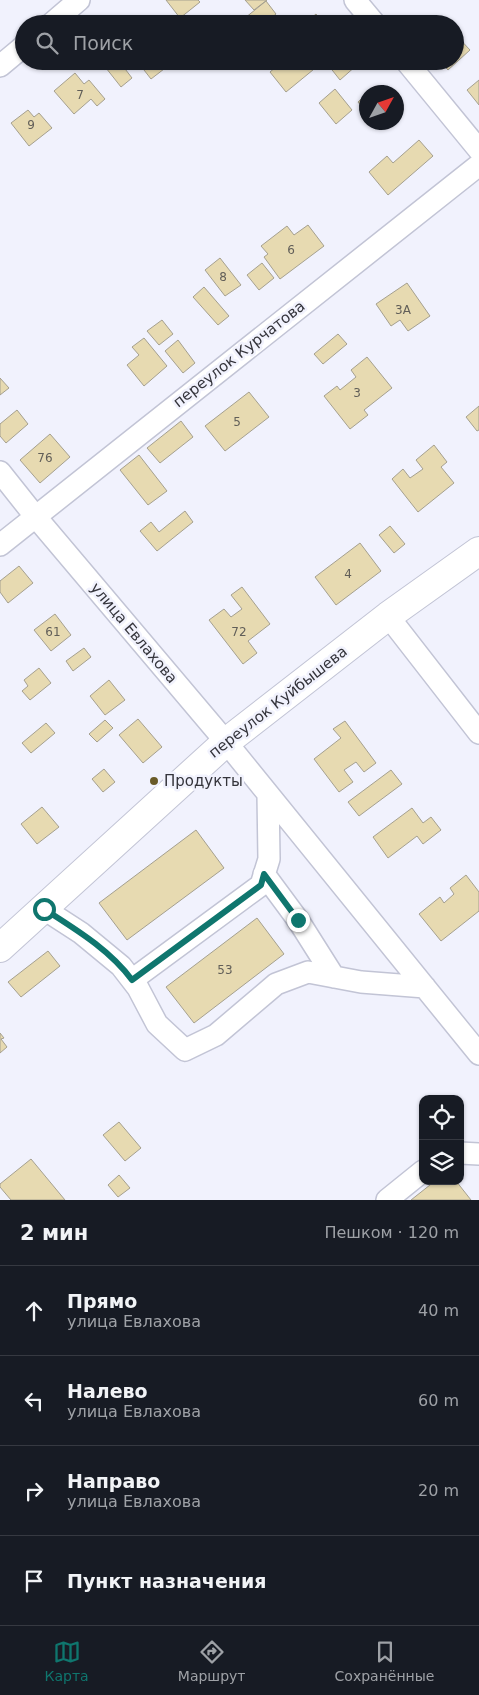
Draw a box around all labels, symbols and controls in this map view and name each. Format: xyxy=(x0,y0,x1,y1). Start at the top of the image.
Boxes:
search box xyxy=(15,15,464,70)
icon: search xyxy=(33,29,61,57)
text: Поиск xyxy=(73,32,133,54)
north arrow xyxy=(359,85,404,130)
house number: 7 xyxy=(76,88,84,102)
house number: 9 xyxy=(27,118,35,132)
house number: 6 xyxy=(287,243,295,257)
house number: 8 xyxy=(219,270,227,284)
street label: переулок Курчатова xyxy=(170,297,308,411)
house number: 3А xyxy=(395,303,412,317)
house number: 3 xyxy=(353,386,361,400)
house number: 5 xyxy=(233,415,241,429)
house number: 76 xyxy=(37,451,53,465)
house number: 4 xyxy=(344,567,352,581)
street label: улица Евлахова xyxy=(87,579,181,687)
house number: 61 xyxy=(45,625,61,639)
house number: 72 xyxy=(231,625,247,639)
street label: переулок Куйбышева xyxy=(205,642,351,762)
place label: Продукты xyxy=(164,772,243,790)
marker: Продукты xyxy=(148,775,160,787)
route start xyxy=(33,898,56,921)
route end xyxy=(287,909,310,932)
house number: 53 xyxy=(217,963,233,977)
map controls xyxy=(419,1095,464,1185)
button: locate xyxy=(419,1095,464,1140)
button: layers xyxy=(419,1140,464,1185)
text: 2 мин xyxy=(20,1221,88,1245)
text: Пешком · 120 m xyxy=(324,1223,459,1242)
text: Прямо xyxy=(67,1290,137,1312)
icon: ahead xyxy=(20,1297,48,1325)
text: 40 m xyxy=(418,1301,459,1320)
text: улица Евлахова xyxy=(67,1312,201,1331)
text: Налево xyxy=(67,1380,148,1402)
icon: left xyxy=(20,1387,48,1415)
text: 60 m xyxy=(418,1391,459,1410)
text: улица Евлахова xyxy=(67,1402,201,1421)
text: Направо xyxy=(67,1470,160,1492)
icon: right xyxy=(20,1477,48,1505)
text: 20 m xyxy=(418,1481,459,1500)
text: улица Евлахова xyxy=(67,1492,201,1511)
icon: arrive xyxy=(20,1567,48,1595)
text: Пункт назначения xyxy=(67,1570,266,1592)
tab: Карта xyxy=(45,1638,89,1684)
tab: Маршрут xyxy=(178,1638,245,1684)
tab: Сохранённые xyxy=(335,1638,434,1684)

